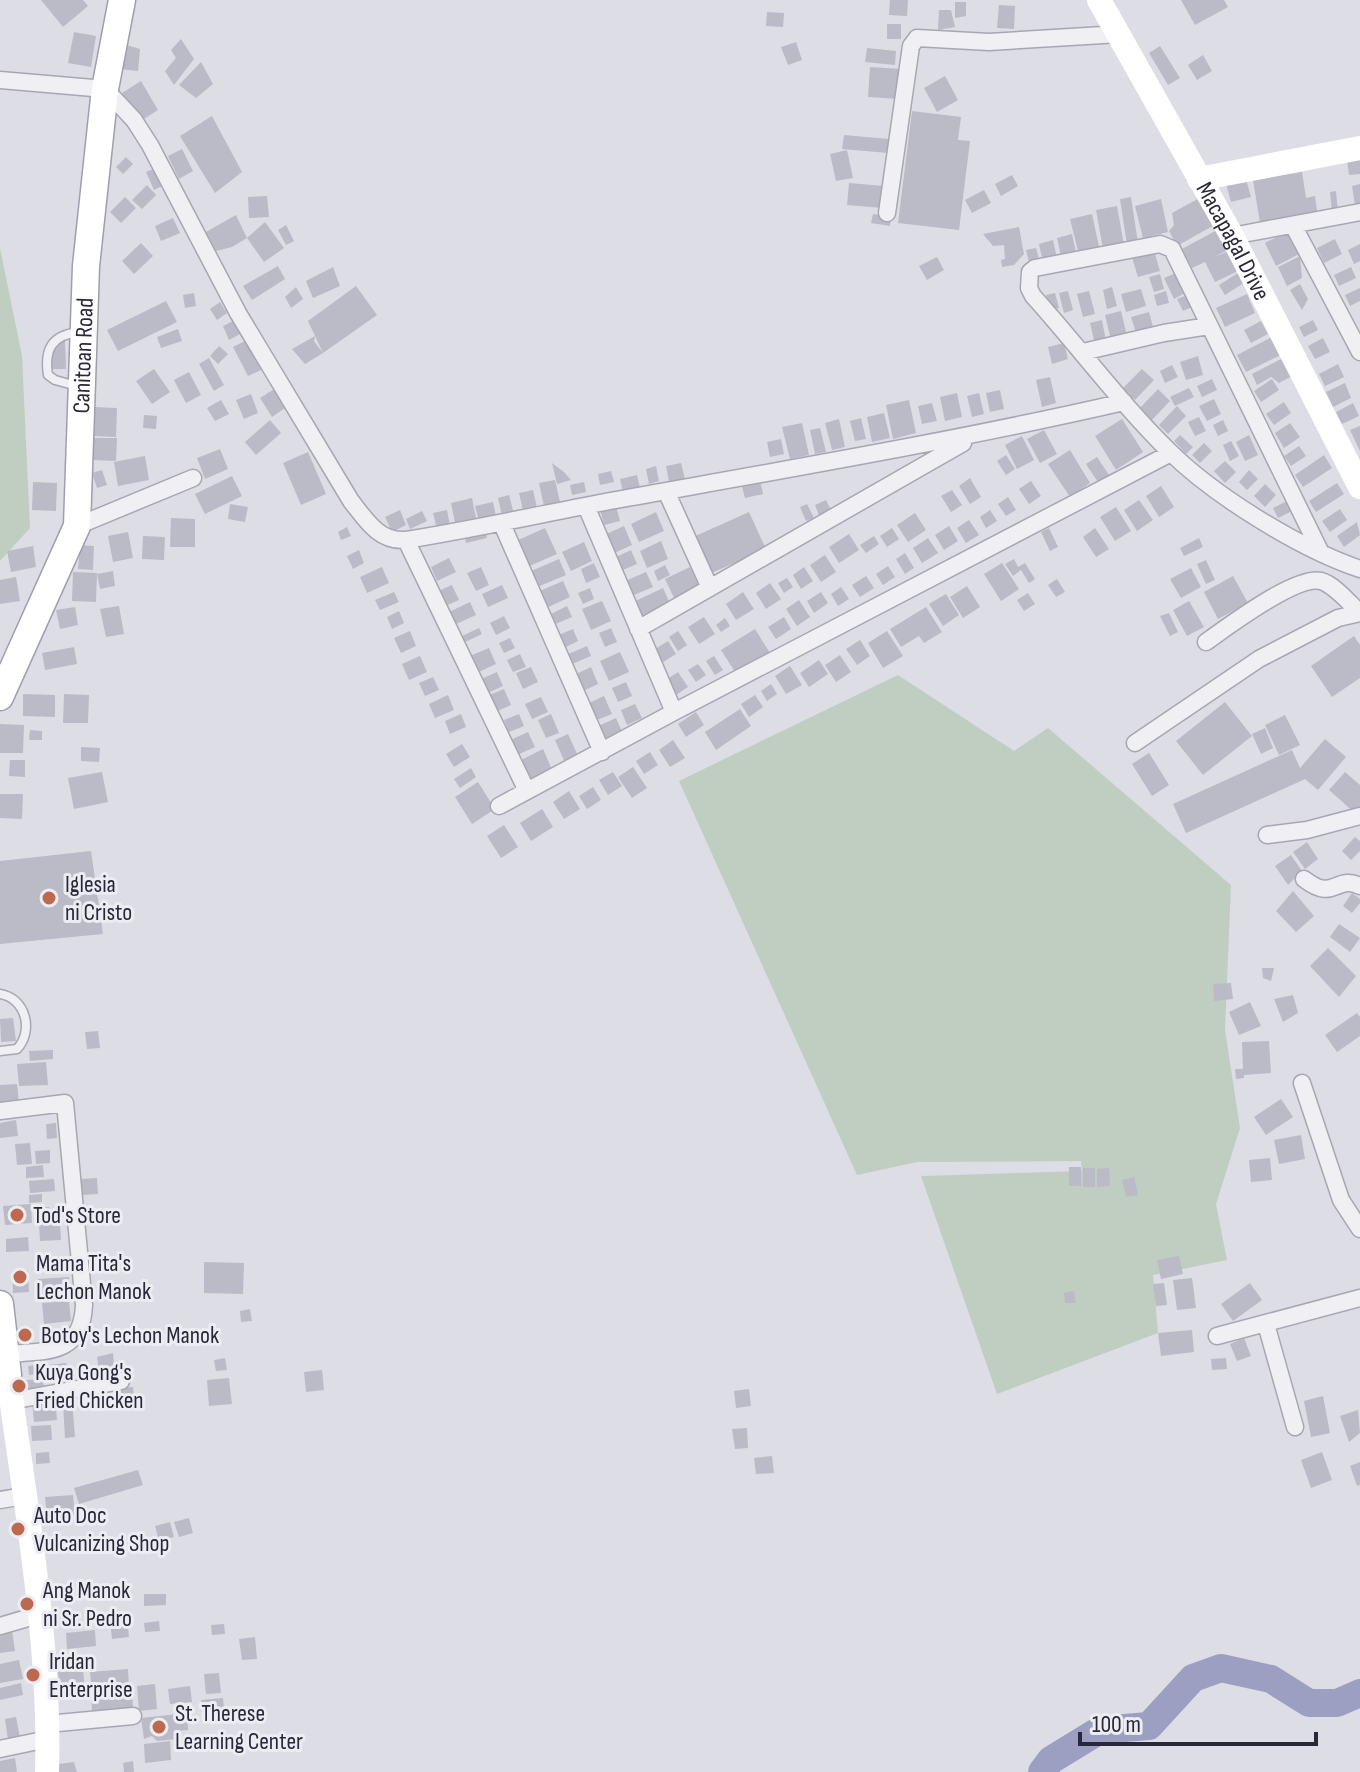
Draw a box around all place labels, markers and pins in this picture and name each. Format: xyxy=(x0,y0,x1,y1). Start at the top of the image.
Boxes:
place label: Iglesia ni Cristo xyxy=(65,870,132,927)
marker: Iglesia ni Cristo xyxy=(40,889,58,907)
place label: Tod's Store xyxy=(33,1201,121,1230)
marker: Tod's Store xyxy=(8,1206,26,1224)
place label: Mama Tita's Lechon Manok xyxy=(36,1249,151,1306)
marker: Mama Tita's Lechon Manok xyxy=(11,1268,29,1286)
place label: Botoy's Lechon Manok xyxy=(41,1321,219,1350)
marker: Botoy's Lechon Manok xyxy=(16,1326,34,1344)
place label: Kuya Gong's Fried Chicken xyxy=(35,1358,144,1415)
marker: Kuya Gong's Fried Chicken xyxy=(10,1377,28,1395)
place label: Auto Doc Vulcanizing Shop xyxy=(33,1501,169,1558)
marker: Auto Doc Vulcanizing Shop xyxy=(9,1520,27,1538)
place label: Ang Manok ni Sr. Pedro xyxy=(42,1576,132,1633)
marker: Ang Manok ni Sr. Pedro xyxy=(18,1595,36,1613)
place label: Iridan Enterprise xyxy=(49,1647,133,1704)
marker: Iridan Enterprise xyxy=(24,1666,42,1684)
place label: St. Therese Learning Center xyxy=(175,1699,303,1756)
marker: St. Therese Learning Center xyxy=(150,1718,168,1736)

